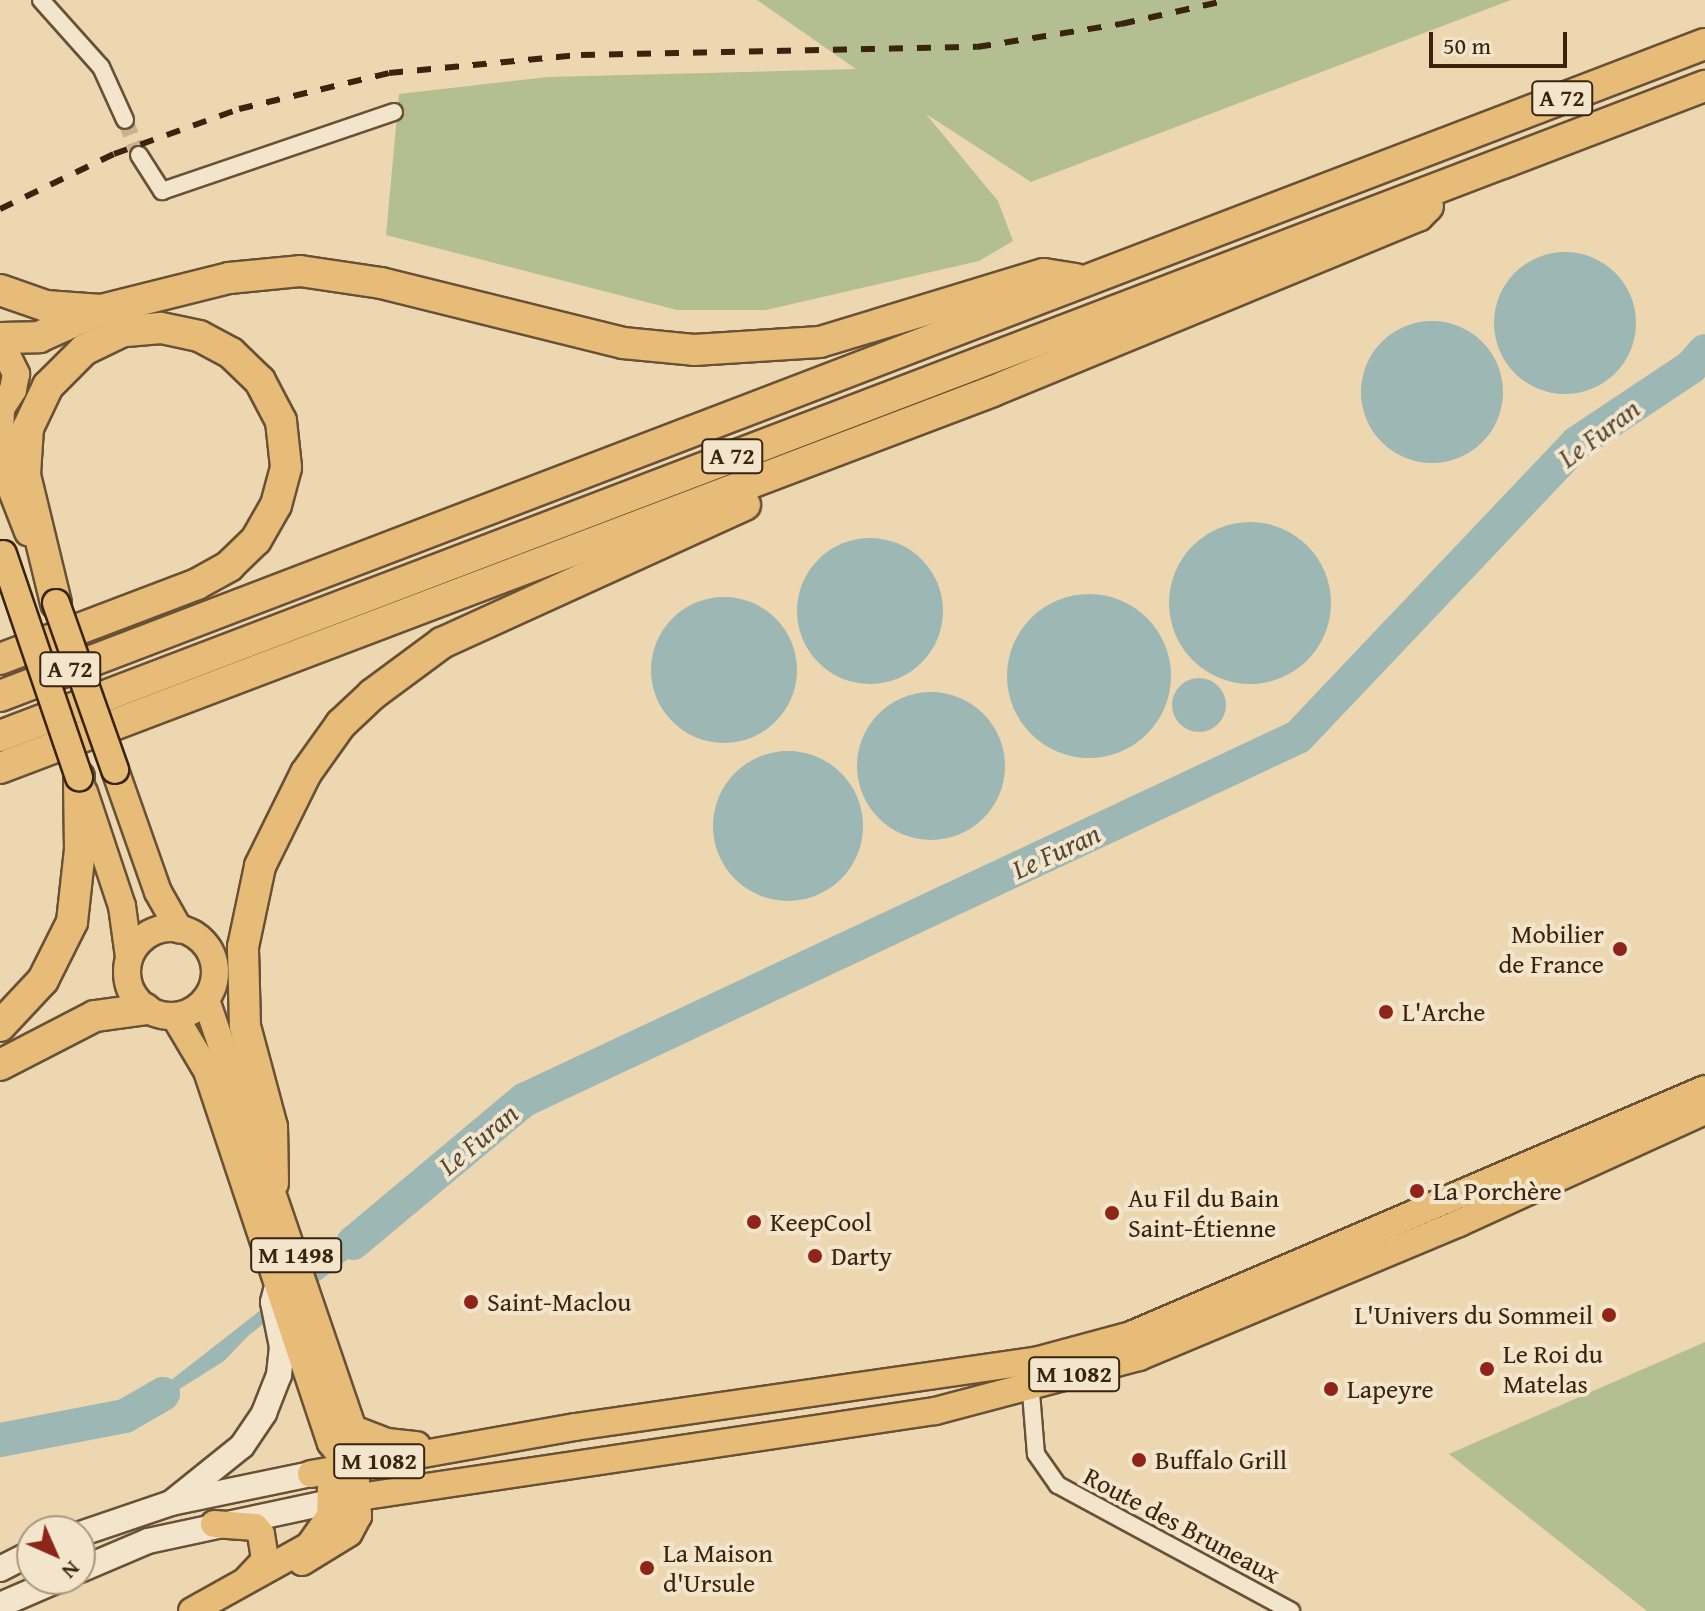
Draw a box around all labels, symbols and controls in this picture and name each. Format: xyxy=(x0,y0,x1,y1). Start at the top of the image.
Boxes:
scale bar xyxy=(1433,16,1571,66)
text: 50 m xyxy=(1443,28,1491,63)
road number: A 72 xyxy=(1530,78,1594,118)
water label: Le Furan xyxy=(1552,392,1646,474)
road number: A 72 xyxy=(700,436,764,476)
road number: A 72 xyxy=(38,649,102,689)
water label: Le Furan xyxy=(1007,816,1105,886)
place label: Mobilier de France xyxy=(1498,918,1604,980)
marker: Mobilier de France xyxy=(1611,940,1629,958)
place label: L'Arche xyxy=(1402,996,1485,1028)
marker: L'Arche xyxy=(1377,1003,1395,1021)
water label: Le Furan xyxy=(431,1096,525,1182)
place label: La Porchère xyxy=(1433,1175,1562,1207)
place label: Au Fil du Bain Saint-Étienne xyxy=(1128,1182,1279,1244)
marker: La Porchère xyxy=(1408,1182,1426,1200)
marker: Au Fil du Bain Saint-Étienne xyxy=(1103,1204,1121,1222)
place label: KeepCool xyxy=(770,1206,872,1238)
marker: KeepCool xyxy=(745,1213,763,1231)
road number: M 1498 xyxy=(250,1235,342,1275)
place label: Darty xyxy=(831,1240,892,1272)
marker: Darty xyxy=(806,1247,824,1265)
place label: Saint-Maclou xyxy=(487,1286,631,1318)
marker: Saint-Maclou xyxy=(462,1293,480,1311)
place label: L'Univers du Sommeil xyxy=(1354,1299,1593,1331)
marker: L'Univers du Sommeil xyxy=(1600,1306,1618,1324)
place label: Le Roi du Matelas xyxy=(1503,1338,1603,1400)
road number: M 1082 xyxy=(1028,1354,1120,1394)
marker: Le Roi du Matelas xyxy=(1478,1360,1496,1378)
place label: Lapeyre xyxy=(1347,1373,1434,1405)
marker: Lapeyre xyxy=(1322,1380,1340,1398)
road number: M 1082 xyxy=(333,1441,425,1481)
place label: Buffalo Grill xyxy=(1155,1444,1287,1476)
marker: Buffalo Grill xyxy=(1130,1451,1148,1469)
street label: Route des Bruneaux xyxy=(1079,1460,1285,1590)
north arrow xyxy=(16,1515,96,1595)
place label: La Maison d'Ursule xyxy=(663,1537,773,1598)
text: N xyxy=(55,1554,88,1587)
marker: La Maison d'Ursule xyxy=(638,1559,656,1577)

